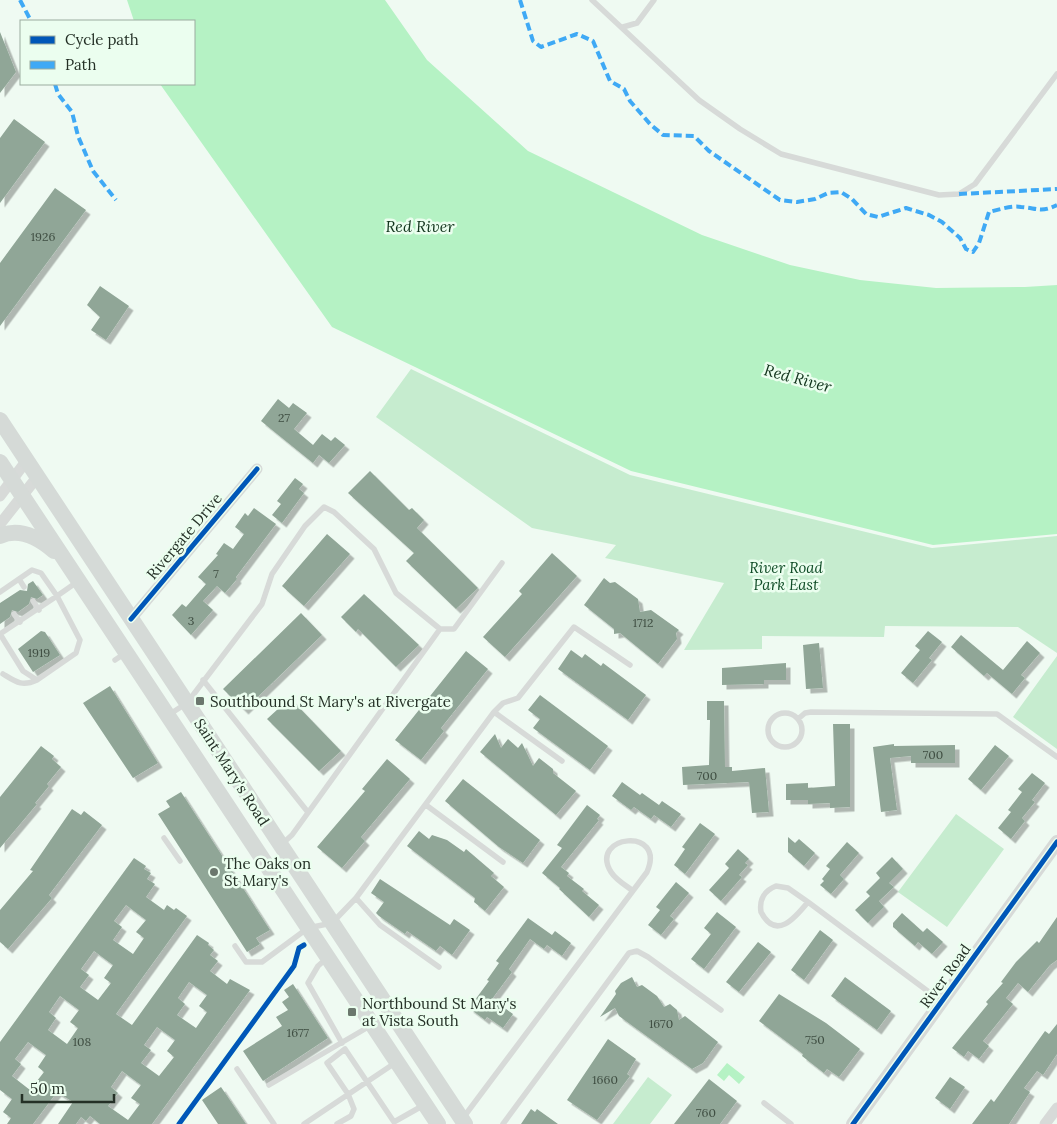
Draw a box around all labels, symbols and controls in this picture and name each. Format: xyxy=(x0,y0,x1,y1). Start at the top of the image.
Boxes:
legend xyxy=(20,20,195,85)
text: Cycle path xyxy=(65,30,139,49)
text: Path xyxy=(65,55,96,74)
water label: Red River xyxy=(385,216,455,236)
house number: 1926 xyxy=(31,229,55,244)
water label: Red River xyxy=(762,359,835,397)
house number: 27 xyxy=(278,410,290,425)
street label: Rivergate Drive xyxy=(142,489,226,583)
park label: River Road Park East xyxy=(749,558,824,594)
house number: 7 xyxy=(213,566,219,581)
house number: 3 xyxy=(188,613,195,628)
house number: 1712 xyxy=(633,615,653,630)
house number: 1919 xyxy=(28,645,50,660)
place label: Southbound St Mary's at Rivergate xyxy=(210,692,451,711)
marker: Southbound St Mary's at Rivergate xyxy=(194,695,206,707)
street label: Saint Mary's Road xyxy=(190,715,274,829)
house number: 700 xyxy=(923,747,943,762)
house number: 700 xyxy=(697,768,717,783)
place label: The Oaks on St Mary's xyxy=(224,854,311,890)
marker: The Oaks on St Mary's xyxy=(208,866,220,878)
street label: River Road xyxy=(915,940,975,1012)
place label: Northbound St Mary's at Vista South xyxy=(362,994,516,1030)
marker: Northbound St Mary's at Vista South xyxy=(346,1006,358,1018)
house number: 1670 xyxy=(649,1016,673,1031)
house number: 1677 xyxy=(287,1025,310,1040)
house number: 750 xyxy=(805,1032,825,1047)
house number: 108 xyxy=(73,1034,92,1049)
scale bar xyxy=(22,1072,115,1104)
house number: 1660 xyxy=(592,1072,618,1087)
text: 50 m xyxy=(30,1079,65,1098)
house number: 760 xyxy=(696,1105,716,1120)

